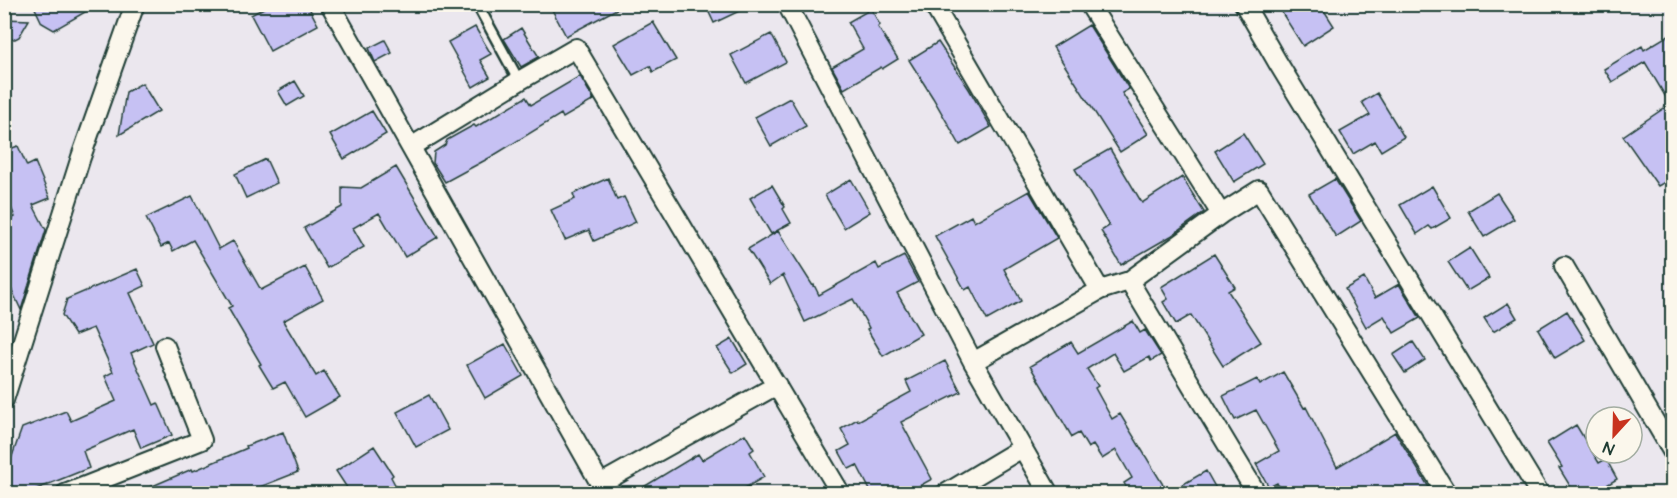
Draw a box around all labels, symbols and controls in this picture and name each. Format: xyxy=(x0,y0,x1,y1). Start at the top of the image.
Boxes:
north arrow xyxy=(1584,405,1644,465)
text: N xyxy=(1600,436,1618,460)

